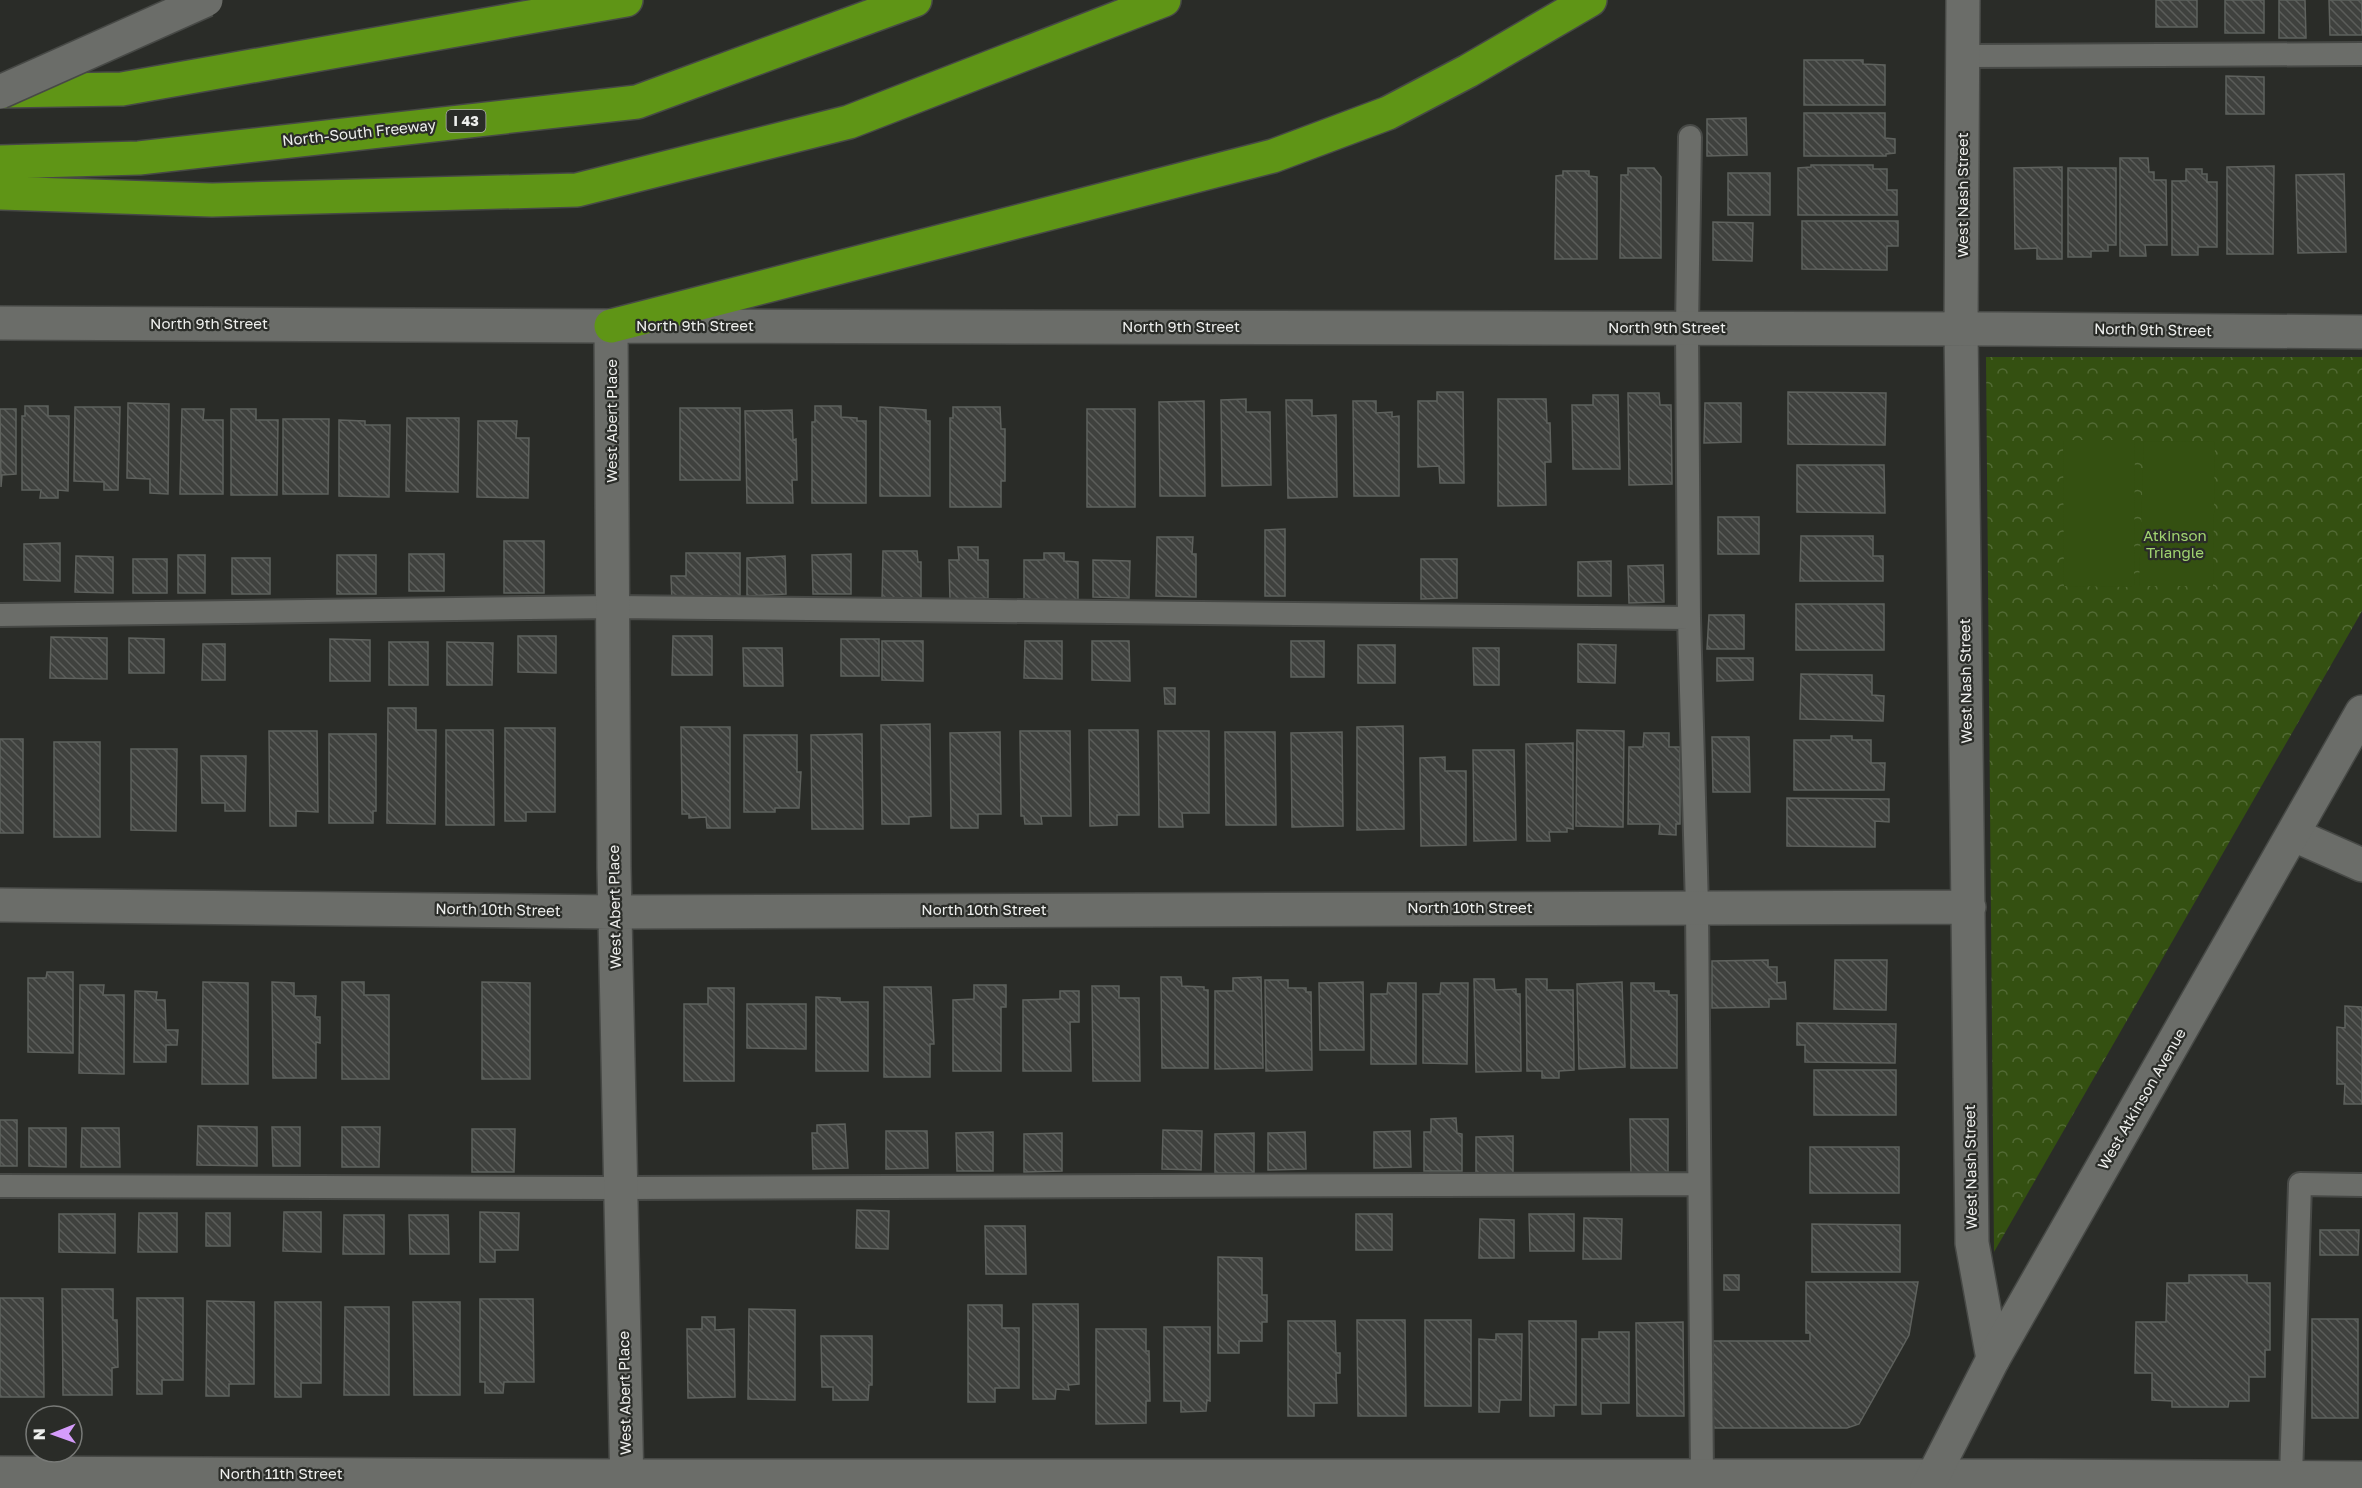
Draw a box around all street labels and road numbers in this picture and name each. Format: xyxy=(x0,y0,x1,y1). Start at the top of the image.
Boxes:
road number: I 43 xyxy=(446,110,486,132)
street label: North-South Freeway xyxy=(281,115,437,149)
street label: West Nash Street xyxy=(1953,132,1971,258)
street label: North 9th Street xyxy=(150,314,268,332)
street label: North 9th Street xyxy=(636,316,754,334)
street label: North 9th Street xyxy=(1122,317,1240,335)
street label: North 9th Street xyxy=(1608,318,1726,336)
street label: North 9th Street xyxy=(2094,319,2212,339)
street label: West Abert Place xyxy=(602,359,620,483)
street label: West Nash Street xyxy=(1955,618,1975,744)
street label: West Abert Place xyxy=(604,845,624,969)
street label: North 10th Street xyxy=(1407,898,1533,916)
street label: North 10th Street xyxy=(435,899,561,919)
street label: North 10th Street xyxy=(921,900,1047,918)
street label: West Atkinson Avenue xyxy=(2093,1024,2189,1172)
street label: West Nash Street xyxy=(1960,1104,1980,1230)
street label: West Abert Place xyxy=(614,1331,634,1455)
street label: North 11th Street xyxy=(219,1464,343,1482)

